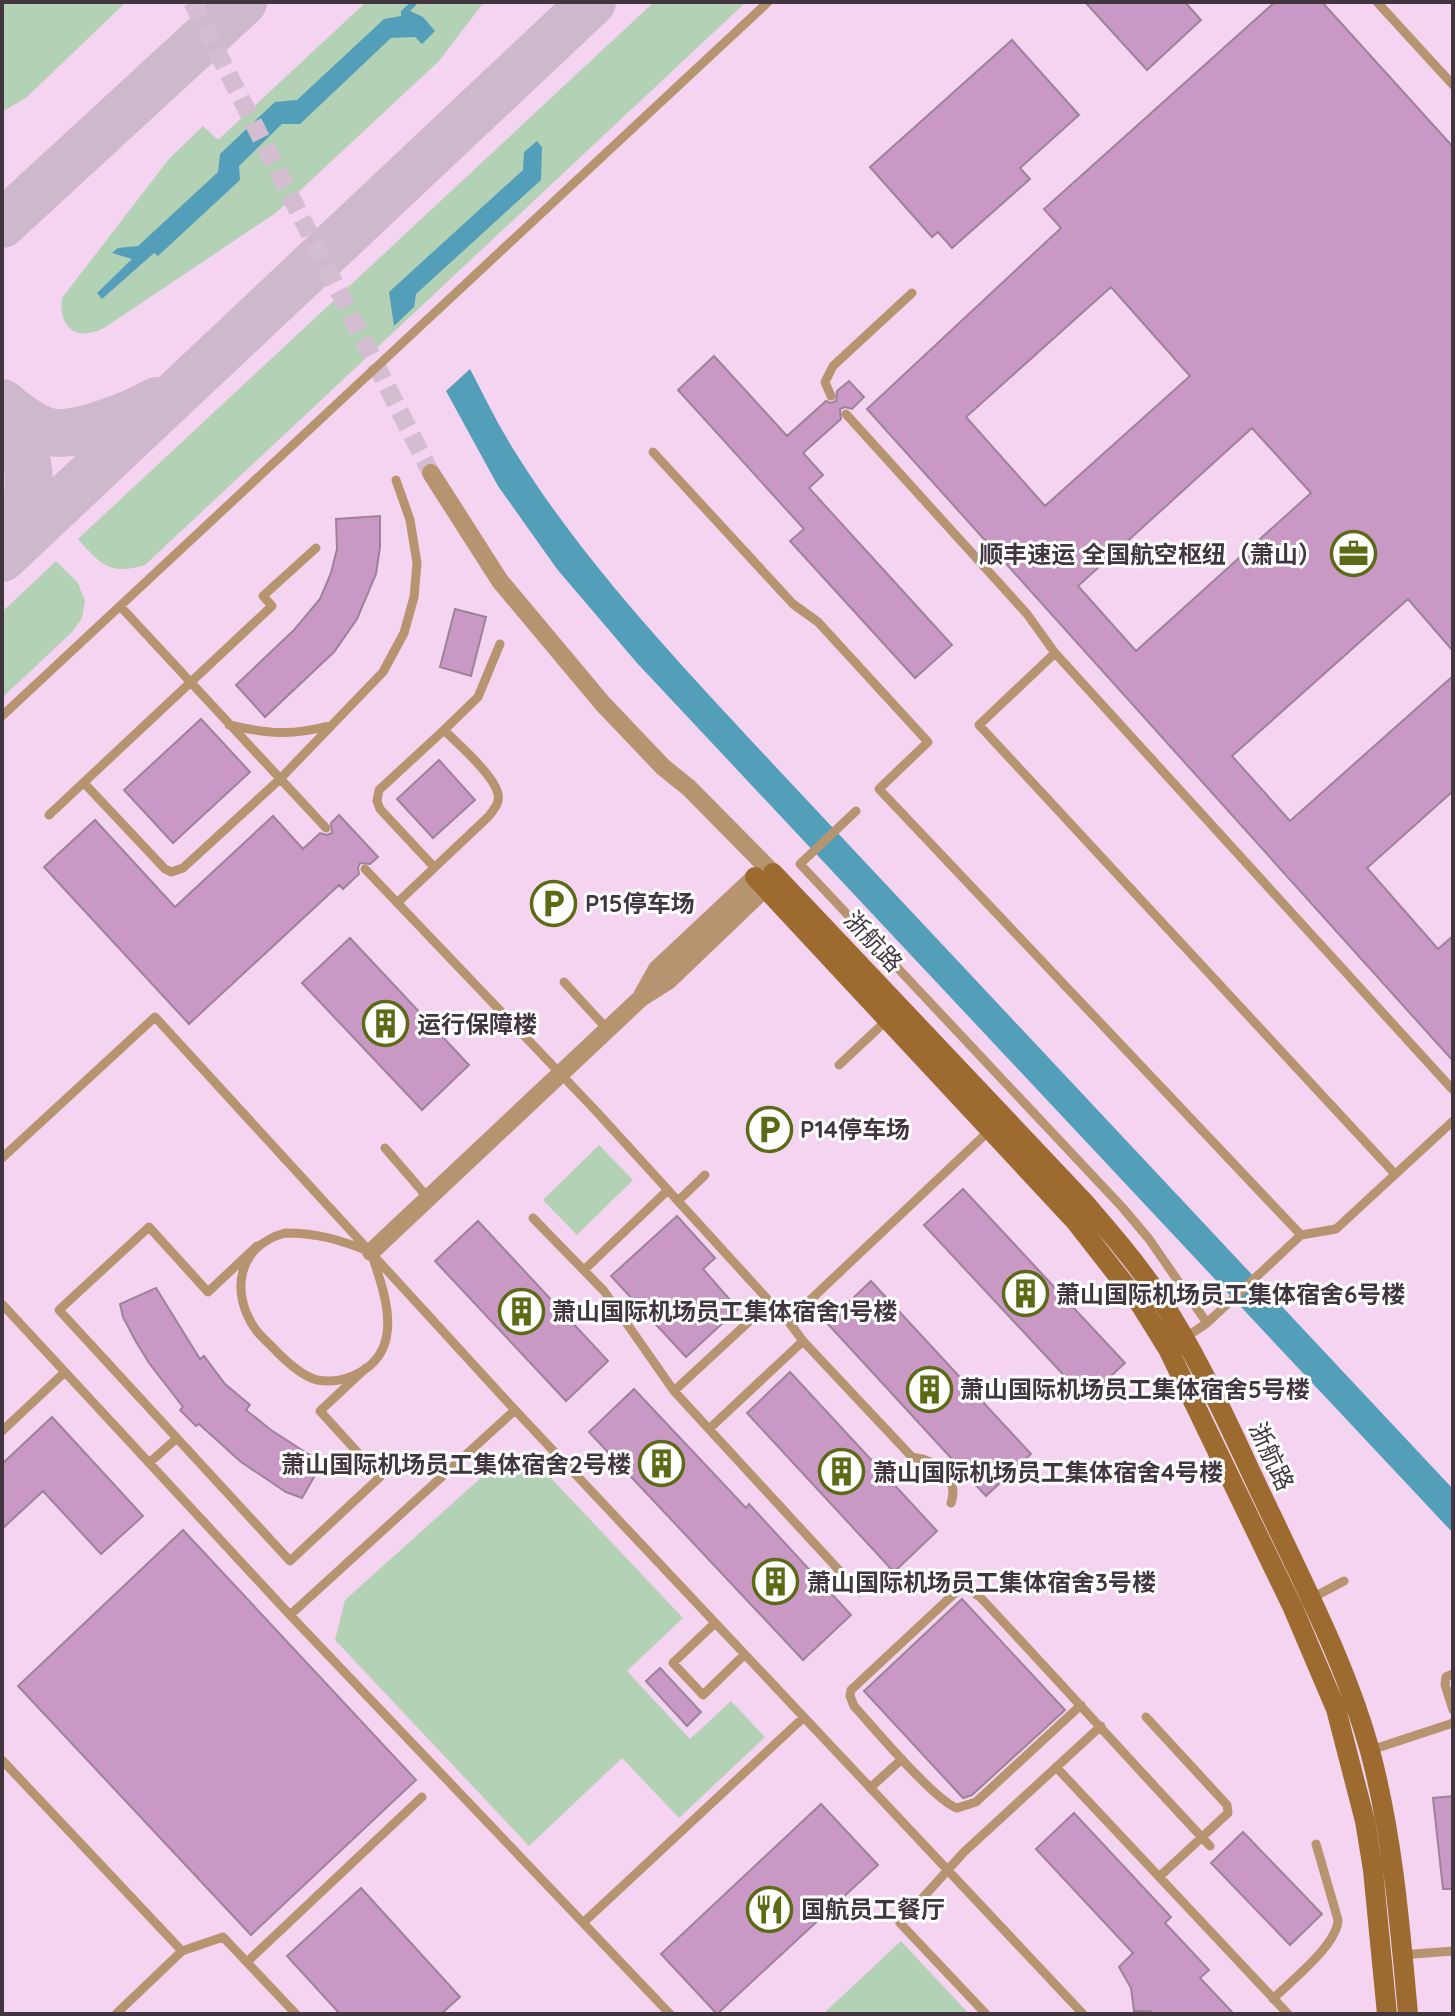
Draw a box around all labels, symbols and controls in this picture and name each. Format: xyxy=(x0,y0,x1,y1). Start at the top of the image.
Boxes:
office icon: 顺丰速运 全国航空枢纽（萧山） xyxy=(1329,530,1377,578)
place label: 顺丰速运 全国航空枢纽（萧山） xyxy=(979,539,1322,569)
parking icon: P15停车场 xyxy=(530,879,578,927)
place label: P15停车场 xyxy=(585,888,695,918)
street label: 浙航路 xyxy=(838,904,910,978)
building icon: 运行保障楼 xyxy=(362,1000,410,1048)
place label: 运行保障楼 xyxy=(417,1009,537,1039)
parking icon: P14停车场 xyxy=(745,1105,793,1153)
place label: P14停车场 xyxy=(800,1114,910,1144)
building icon: 萧山国际机场员工集体宿舍6号楼 xyxy=(1001,1270,1049,1318)
place label: 萧山国际机场员工集体宿舍6号楼 xyxy=(1056,1279,1405,1309)
building icon: 萧山国际机场员工集体宿舍1号楼 xyxy=(497,1287,545,1335)
place label: 萧山国际机场员工集体宿舍1号楼 xyxy=(552,1296,897,1326)
building icon: 萧山国际机场员工集体宿舍5号楼 xyxy=(905,1365,953,1413)
place label: 萧山国际机场员工集体宿舍5号楼 xyxy=(960,1374,1310,1404)
street label: 浙航路 xyxy=(1243,1417,1301,1495)
building icon: 萧山国际机场员工集体宿舍2号楼 xyxy=(638,1440,686,1488)
building icon: 萧山国际机场员工集体宿舍4号楼 xyxy=(818,1448,866,1496)
place label: 萧山国际机场员工集体宿舍2号楼 xyxy=(281,1449,631,1479)
place label: 萧山国际机场员工集体宿舍4号楼 xyxy=(873,1457,1223,1487)
building icon: 萧山国际机场员工集体宿舍3号楼 xyxy=(752,1558,800,1606)
place label: 萧山国际机场员工集体宿舍3号楼 xyxy=(807,1567,1156,1597)
restaurant icon: 国航员工餐厅 xyxy=(746,1885,794,1933)
place label: 国航员工餐厅 xyxy=(801,1894,945,1924)

